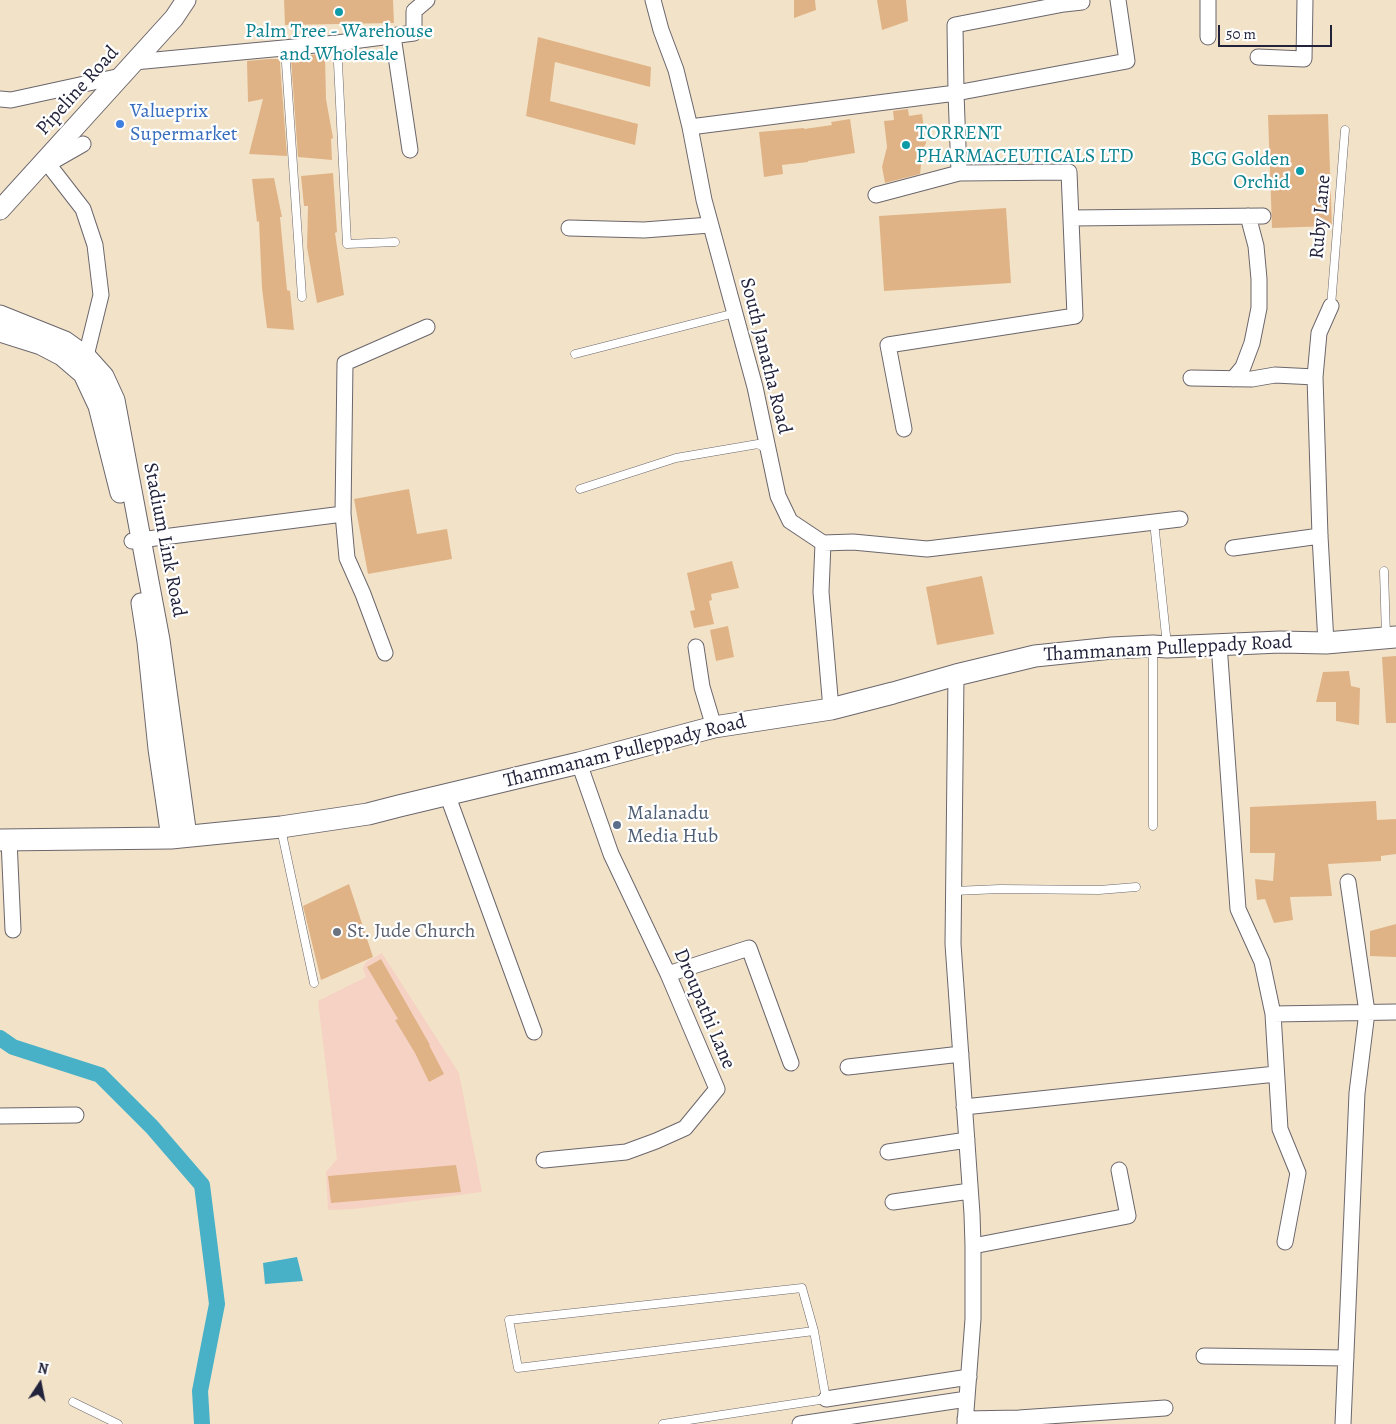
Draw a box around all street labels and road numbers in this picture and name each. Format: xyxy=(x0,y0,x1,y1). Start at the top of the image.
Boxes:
street label: Pipeline Road xyxy=(32,41,124,141)
street label: Ruby Lane xyxy=(1305,174,1337,260)
street label: South Janatha Road xyxy=(734,275,796,437)
street label: Stadium Link Road xyxy=(137,461,191,619)
street label: Thammanam Pulleppady Road xyxy=(1043,631,1293,667)
street label: Thammanam Pulleppady Road xyxy=(501,710,749,794)
street label: Droupathi Lane xyxy=(668,945,740,1073)

